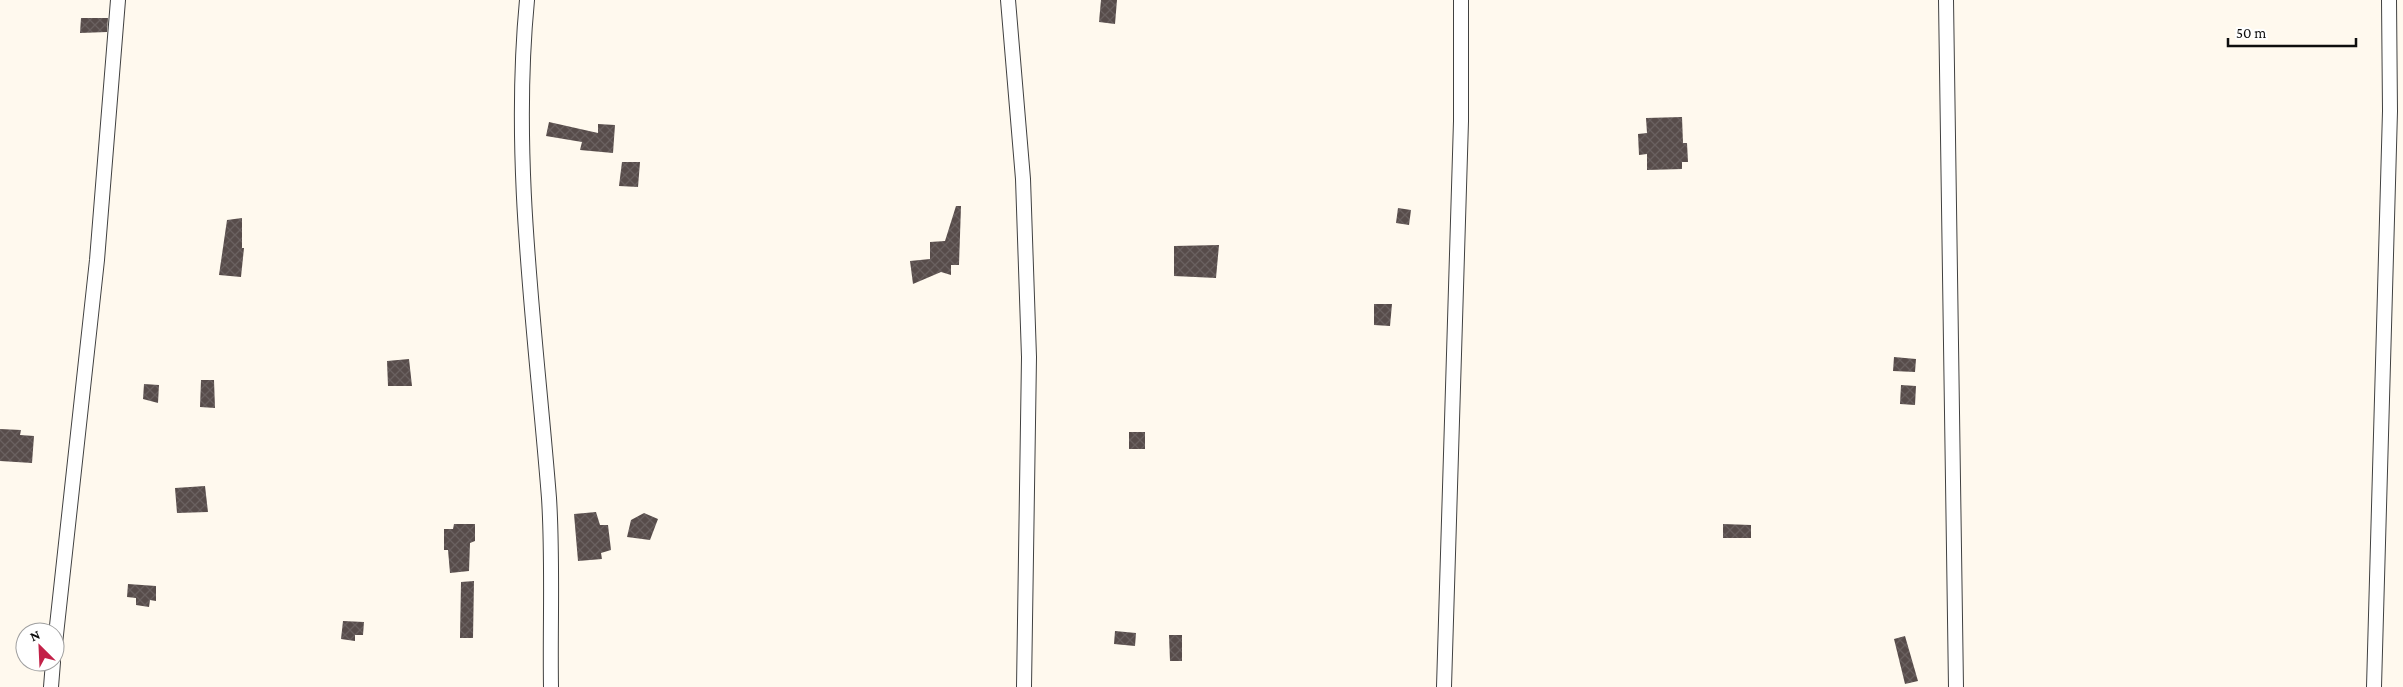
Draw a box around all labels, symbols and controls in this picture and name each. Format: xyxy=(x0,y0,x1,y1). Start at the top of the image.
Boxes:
scale bar xyxy=(2228,15,2356,47)
text: 50 m xyxy=(2236,25,2266,41)
north arrow xyxy=(15,622,65,672)
text: N xyxy=(27,626,43,644)

